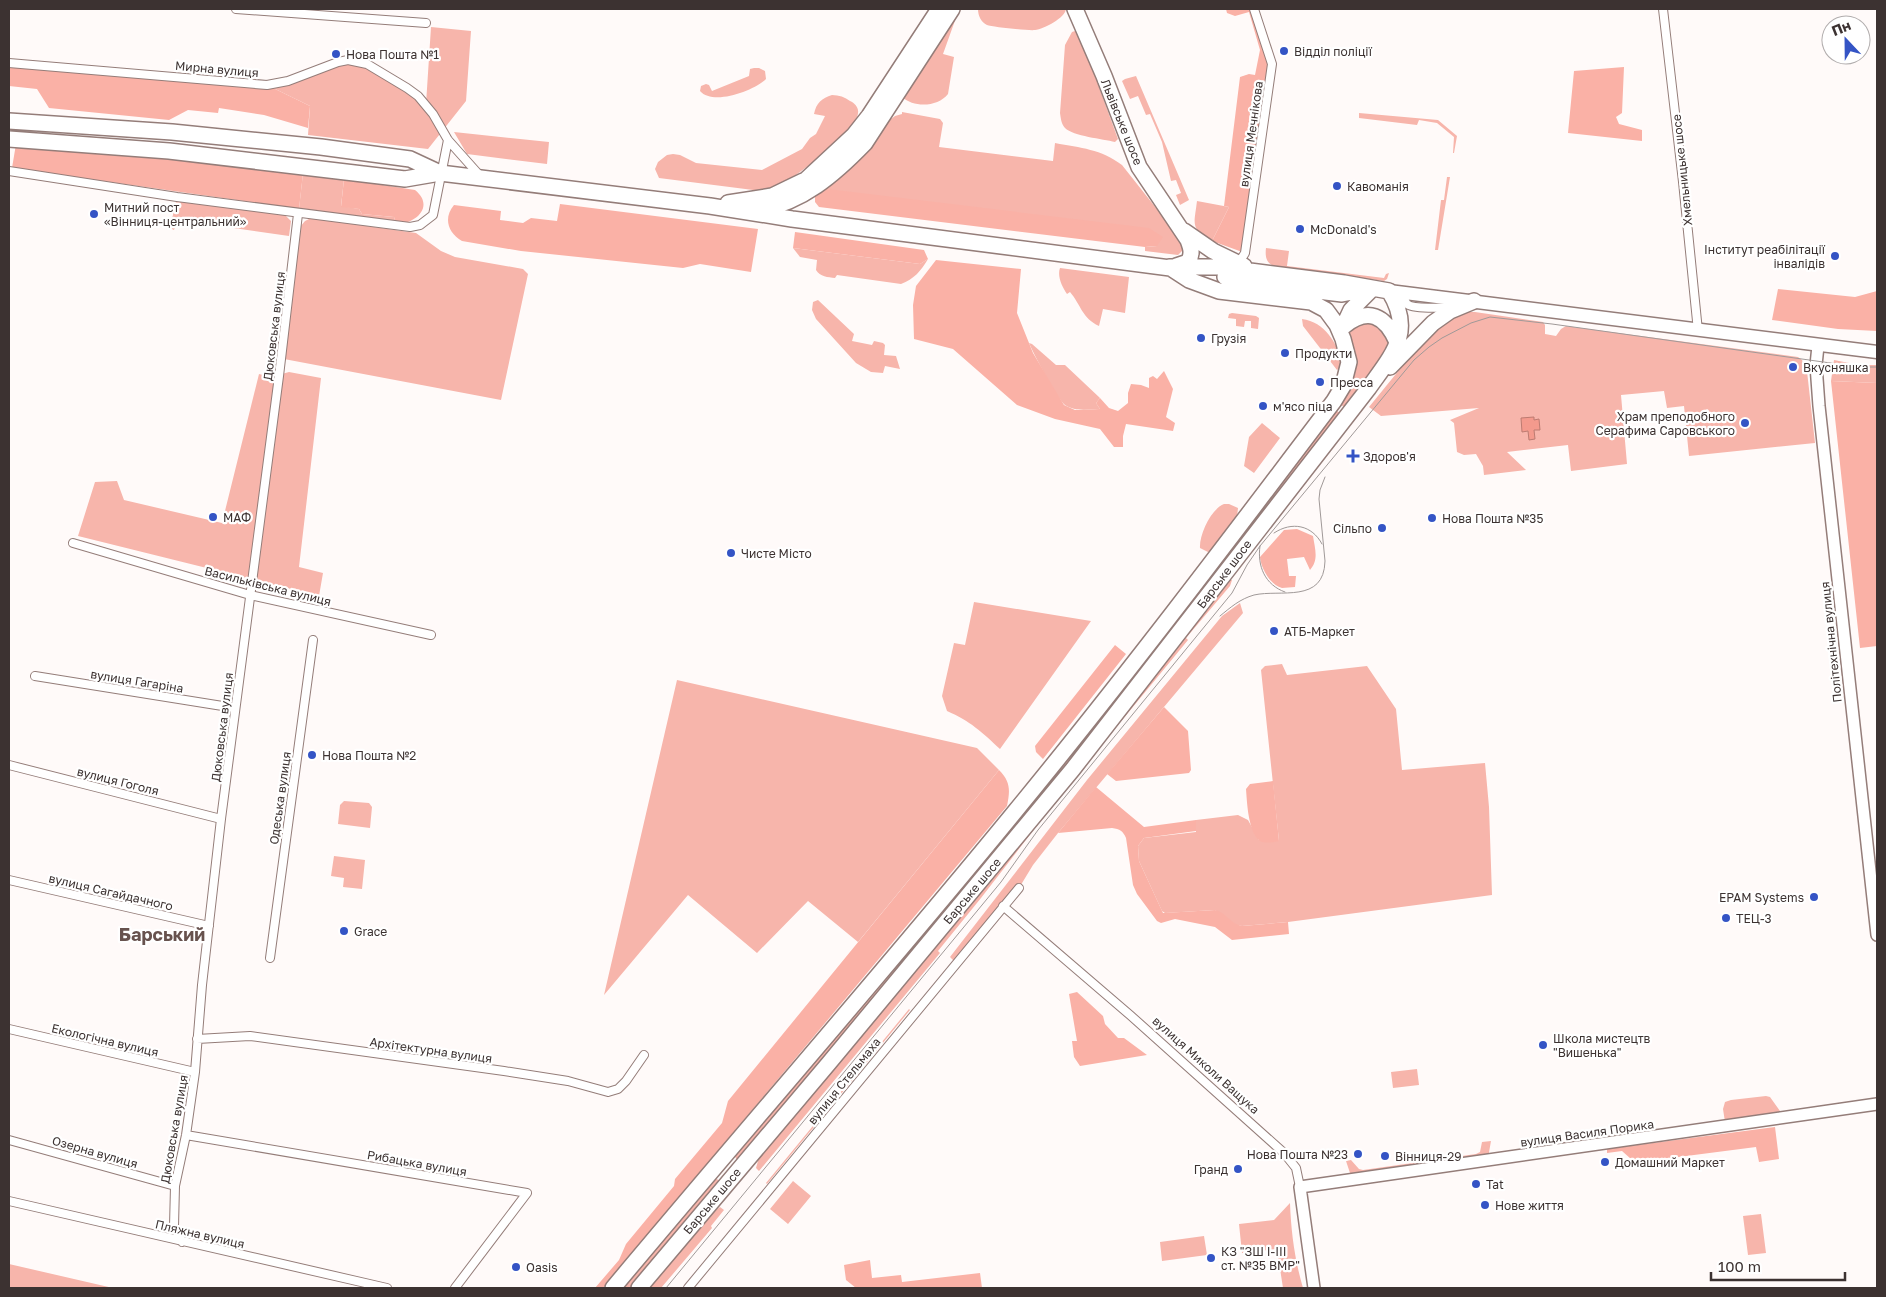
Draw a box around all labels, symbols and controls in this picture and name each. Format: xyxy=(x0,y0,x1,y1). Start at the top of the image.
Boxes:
north arrow xyxy=(1821,15,1871,65)
text: Пн xyxy=(1829,16,1853,39)
place label: Відділ поліції xyxy=(1294,44,1373,59)
marker: Відділ поліції xyxy=(1278,45,1290,57)
place label: Нова Пошта №1 xyxy=(346,47,439,62)
marker: Нова Пошта №1 xyxy=(330,48,342,60)
street label: Мирна вулиця xyxy=(175,58,259,80)
street label: Львівське шосе xyxy=(1098,77,1146,167)
street label: вулиця Мечнікова xyxy=(1236,80,1266,188)
street label: Хмельницьке шосе xyxy=(1669,113,1695,227)
place label: Кавоманія xyxy=(1347,179,1409,194)
marker: Кавоманія xyxy=(1331,180,1343,192)
place label: Митний пост «Вінниця-центральний» xyxy=(104,200,247,229)
marker: Митний пост «Вінниця-центральний» xyxy=(88,208,100,220)
place label: McDonald's xyxy=(1310,222,1377,237)
marker: McDonald's xyxy=(1294,223,1306,235)
place label: Інститут реабілітації інвалідів xyxy=(1704,242,1826,271)
marker: Інститут реабілітації інвалідів xyxy=(1829,250,1841,262)
street label: Дюковська вулиця xyxy=(260,271,288,381)
place label: Грузія xyxy=(1211,331,1246,346)
marker: Грузія xyxy=(1195,332,1207,344)
place label: Продукти xyxy=(1295,346,1352,361)
marker: Продукти xyxy=(1279,347,1291,359)
place label: Вкусняшка xyxy=(1803,360,1869,375)
marker: Вкусняшка xyxy=(1787,361,1799,373)
place label: Пресса xyxy=(1330,375,1373,390)
marker: Пресса xyxy=(1314,376,1326,388)
place label: м'ясо піца xyxy=(1273,399,1333,414)
marker: м'ясо піца xyxy=(1257,400,1269,412)
place label: Храм преподобного Серафима Саровського xyxy=(1595,409,1735,438)
marker: Храм преподобного Серафима Саровського xyxy=(1739,417,1751,429)
place label: Здоров'я xyxy=(1363,449,1416,464)
marker: Здоров'я xyxy=(1347,450,1359,462)
place label: МАФ xyxy=(223,510,251,525)
marker: МАФ xyxy=(207,511,219,523)
place label: Нова Пошта №35 xyxy=(1442,511,1543,526)
marker: Нова Пошта №35 xyxy=(1426,512,1438,524)
place label: Сільпо xyxy=(1333,521,1372,536)
marker: Сільпо xyxy=(1376,522,1388,534)
street label: Барське шосе xyxy=(1193,537,1255,611)
place label: Чисте Місто xyxy=(741,546,812,561)
marker: Чисте Місто xyxy=(725,547,737,559)
street label: Васильківська вулиця xyxy=(203,563,333,609)
street label: Політехнічна вулиця xyxy=(1817,581,1845,703)
place label: АТБ-Маркет xyxy=(1284,624,1355,639)
marker: АТБ-Маркет xyxy=(1268,625,1280,637)
street label: вулиця Гагаріна xyxy=(89,666,185,696)
street label: Дюковська вулиця xyxy=(208,672,236,782)
place label: Нова Пошта №2 xyxy=(322,748,416,763)
marker: Нова Пошта №2 xyxy=(306,749,318,761)
street label: Одеська вулиця xyxy=(266,750,294,846)
street label: вулиця Гоголя xyxy=(76,764,160,798)
street label: Барське шосе xyxy=(940,855,1004,927)
street label: вулиця Сагайдачного xyxy=(47,870,175,914)
place label: EPAM Systems xyxy=(1719,890,1804,905)
marker: EPAM Systems xyxy=(1808,891,1820,903)
place label: ТЕЦ-3 xyxy=(1736,911,1772,926)
marker: ТЕЦ-3 xyxy=(1720,912,1732,924)
district label: Барський xyxy=(119,923,205,945)
place label: Grace xyxy=(354,924,387,939)
marker: Grace xyxy=(338,925,350,937)
street label: вулиця Миколи Ващука xyxy=(1150,1013,1262,1117)
street label: Екологічна вулиця xyxy=(50,1020,160,1060)
place label: Школа мистецтв "Вишенька" xyxy=(1553,1031,1651,1060)
street label: Архітектурна вулиця xyxy=(369,1034,493,1066)
street label: вулиця Стельмаха xyxy=(804,1034,884,1128)
marker: Школа мистецтв "Вишенька" xyxy=(1537,1039,1549,1051)
street label: Дюковська вулиця xyxy=(157,1074,191,1184)
street label: вулиця Василя Порика xyxy=(1519,1116,1655,1150)
street label: Озерна вулиця xyxy=(50,1133,140,1171)
street label: Рибацька вулиця xyxy=(366,1147,468,1179)
place label: Нова Пошта №23 xyxy=(1247,1147,1348,1162)
marker: Нова Пошта №23 xyxy=(1352,1148,1364,1160)
place label: Вінниця-29 xyxy=(1395,1149,1461,1164)
marker: Вінниця-29 xyxy=(1379,1150,1391,1162)
place label: Домашний Маркет xyxy=(1615,1155,1725,1170)
marker: Домашний Маркет xyxy=(1599,1156,1611,1168)
place label: Гранд xyxy=(1194,1162,1228,1177)
marker: Гранд xyxy=(1232,1163,1244,1175)
street label: Барське шосе xyxy=(680,1165,744,1237)
place label: Tat xyxy=(1486,1177,1504,1192)
marker: Tat xyxy=(1470,1178,1482,1190)
place label: Нове життя xyxy=(1495,1198,1564,1213)
marker: Нове життя xyxy=(1479,1199,1491,1211)
street label: Пляжна вулиця xyxy=(154,1216,246,1252)
place label: КЗ "ЗШ І-ІІІ ст. №35 ВМР" xyxy=(1221,1244,1300,1273)
scale bar xyxy=(1711,1250,1845,1282)
marker: КЗ "ЗШ І-ІІІ ст. №35 ВМР" xyxy=(1205,1252,1217,1264)
text: 100 m xyxy=(1718,1257,1761,1275)
place label: Oasis xyxy=(526,1260,558,1275)
marker: Oasis xyxy=(510,1261,522,1273)

